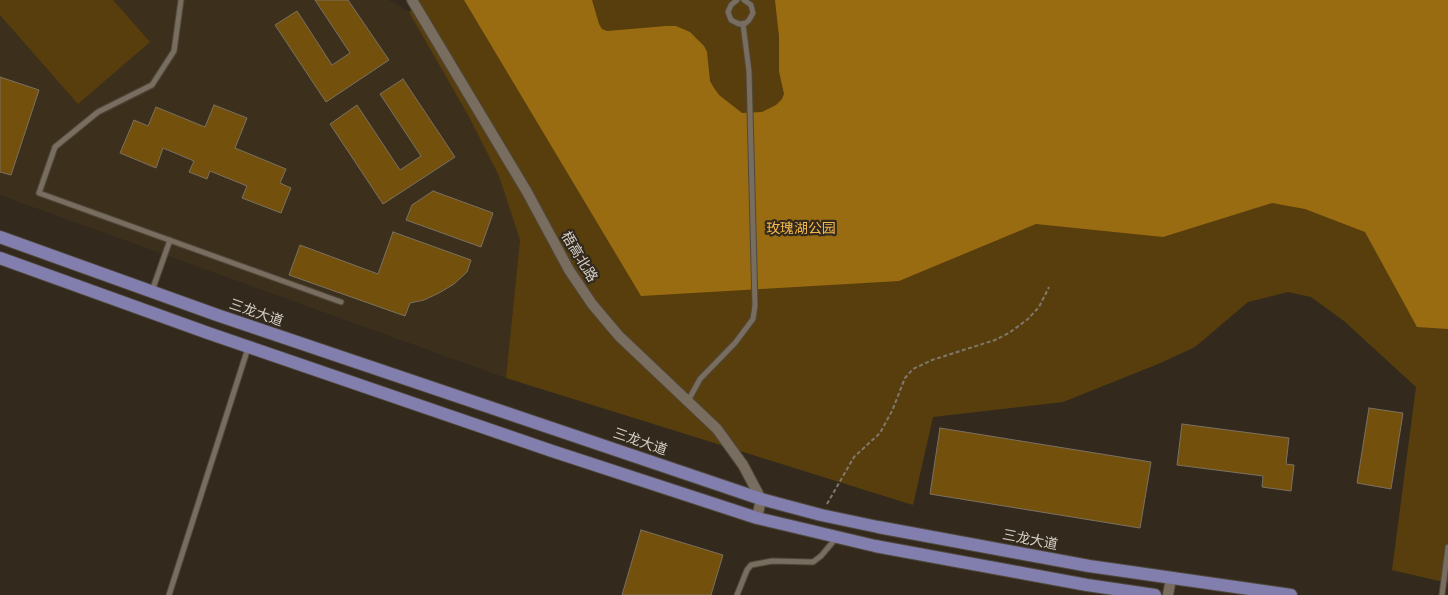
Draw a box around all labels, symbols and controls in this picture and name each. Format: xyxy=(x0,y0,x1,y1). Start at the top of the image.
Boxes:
park label: 玫瑰湖公园 xyxy=(766,221,836,237)
street label: 梧高北路 xyxy=(557,229,601,285)
street label: 三龙大道 xyxy=(227,296,285,330)
street label: 三龙大道 xyxy=(611,425,669,459)
street label: 三龙大道 xyxy=(1001,526,1059,554)

